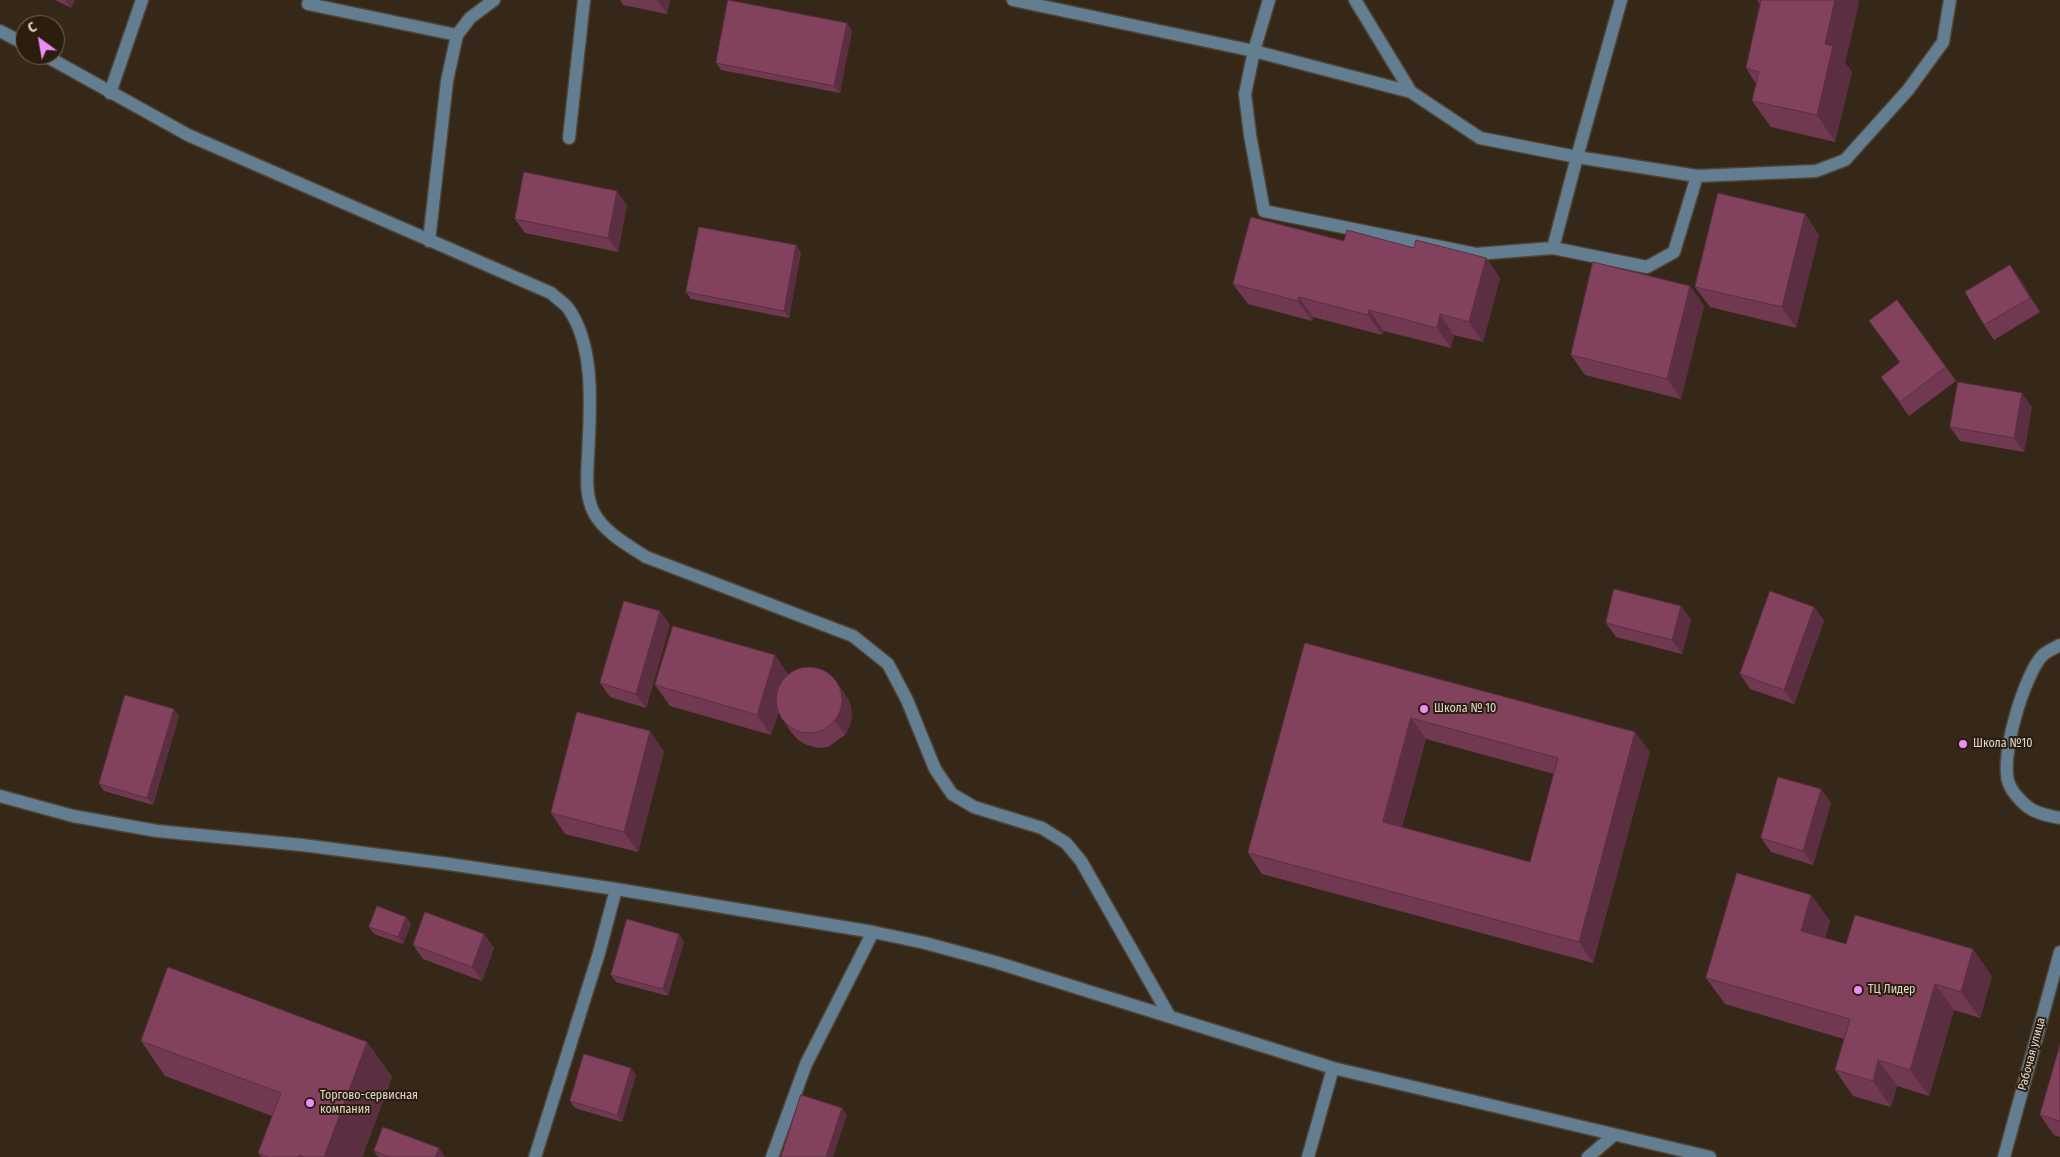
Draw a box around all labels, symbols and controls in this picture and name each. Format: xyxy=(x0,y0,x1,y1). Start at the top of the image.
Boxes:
north arrow xyxy=(15,15,65,65)
text: С xyxy=(25,19,40,37)
place label: Школа № 10 xyxy=(1434,702,1496,716)
marker: Школа № 10 xyxy=(1418,703,1430,715)
place label: Школа №10 xyxy=(1973,737,2032,751)
marker: Школа №10 xyxy=(1957,738,1969,750)
place label: ТЦ Лидер xyxy=(1868,983,1915,997)
marker: ТЦ Лидер xyxy=(1852,984,1864,996)
street label: Рабочая улица xyxy=(2015,1016,2049,1092)
place label: Торгово-сервисная компания xyxy=(320,1089,418,1117)
marker: Торгово-сервисная компания xyxy=(304,1097,316,1109)

